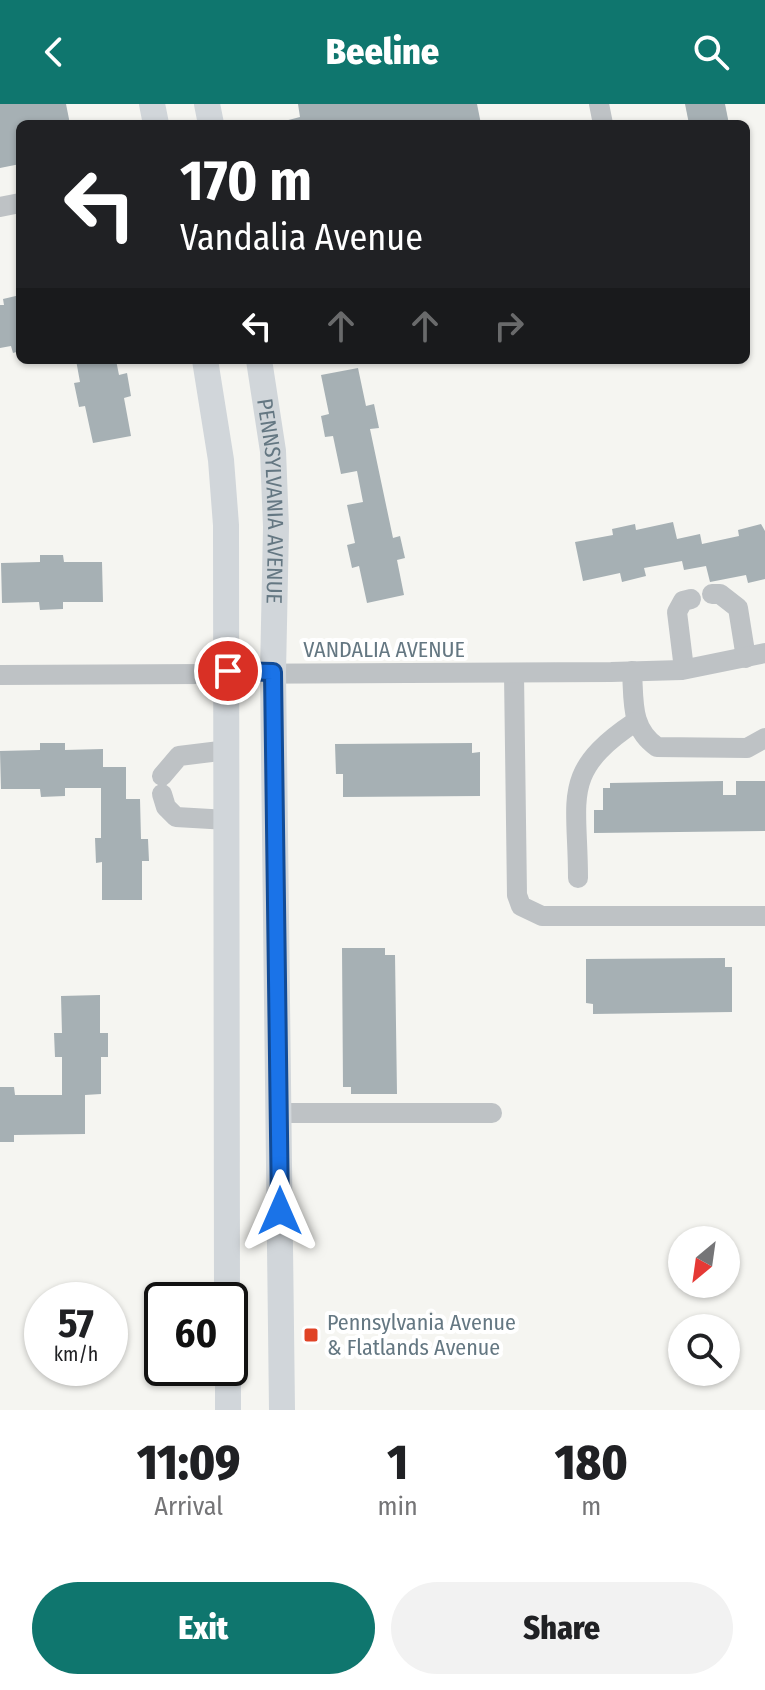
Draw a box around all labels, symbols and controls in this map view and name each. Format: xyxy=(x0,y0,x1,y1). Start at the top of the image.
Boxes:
icon: back xyxy=(32,30,76,74)
text: Beeline xyxy=(326,30,439,74)
icon: search xyxy=(689,30,733,74)
text: 170 m xyxy=(180,148,312,215)
icon: left xyxy=(48,152,152,256)
text: Vandalia Avenue xyxy=(180,216,423,260)
icon: left xyxy=(235,304,279,348)
icon: ahead xyxy=(319,304,363,348)
icon: ahead xyxy=(403,304,447,348)
icon: right xyxy=(487,304,531,348)
street label: PENNSYLVANIA AVENUE xyxy=(251,397,289,604)
street label: VANDALIA AVENUE xyxy=(303,636,465,663)
pin xyxy=(194,637,262,705)
icon: arrive xyxy=(206,649,250,693)
position arrow xyxy=(238,1169,322,1253)
north arrow xyxy=(668,1226,740,1298)
map controls xyxy=(668,1226,740,1386)
speed limit sign: 60 xyxy=(144,1282,248,1386)
text: 57 xyxy=(58,1300,94,1348)
place label: Pennsylvania Avenue & Flatlands Avenue xyxy=(327,1309,516,1361)
button: search xyxy=(668,1314,740,1386)
marker: Pennsylvania Avenue & Flatlands Avenue xyxy=(302,1326,320,1344)
text: km/h xyxy=(54,1342,98,1366)
text: 11:09 xyxy=(137,1434,240,1492)
text: 1 xyxy=(387,1434,408,1492)
text: 180 xyxy=(555,1434,628,1492)
text: Arrival xyxy=(154,1491,223,1522)
text: min xyxy=(377,1491,418,1522)
text: m xyxy=(581,1491,601,1522)
button: Exit xyxy=(32,1582,375,1674)
button: Share xyxy=(391,1582,733,1674)

